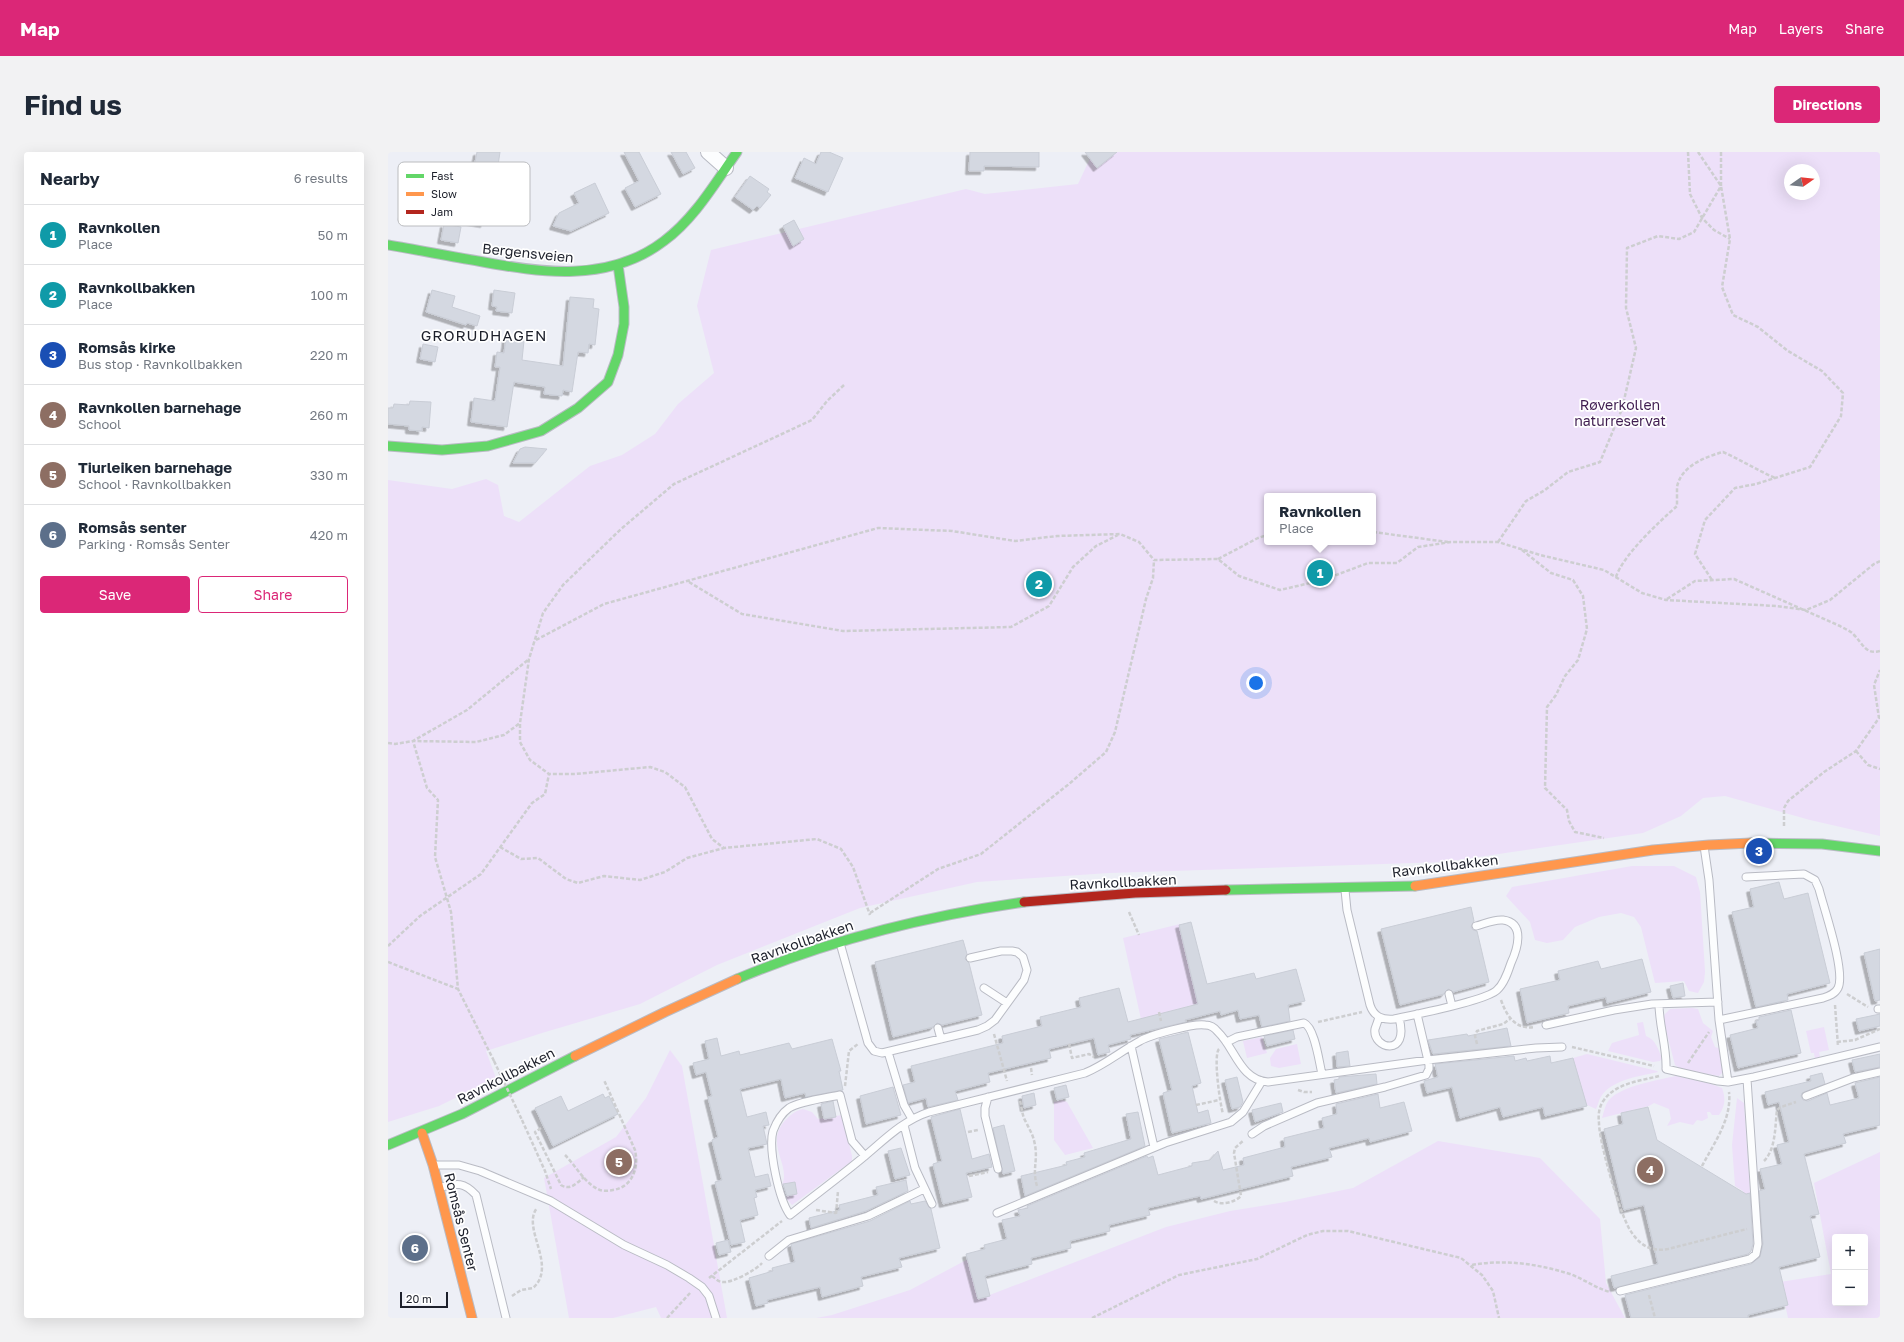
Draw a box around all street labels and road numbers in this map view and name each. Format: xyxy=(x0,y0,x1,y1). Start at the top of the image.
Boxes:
street label: Bergensveien xyxy=(482,239,575,266)
street label: Ravnkollbakken xyxy=(1391,851,1499,880)
street label: Ravnkollbakken xyxy=(1069,870,1177,893)
street label: Ravnkollbakken xyxy=(748,916,855,967)
street label: Ravnkollbakken xyxy=(454,1044,557,1107)
street label: Romsås Senter xyxy=(441,1171,482,1274)

